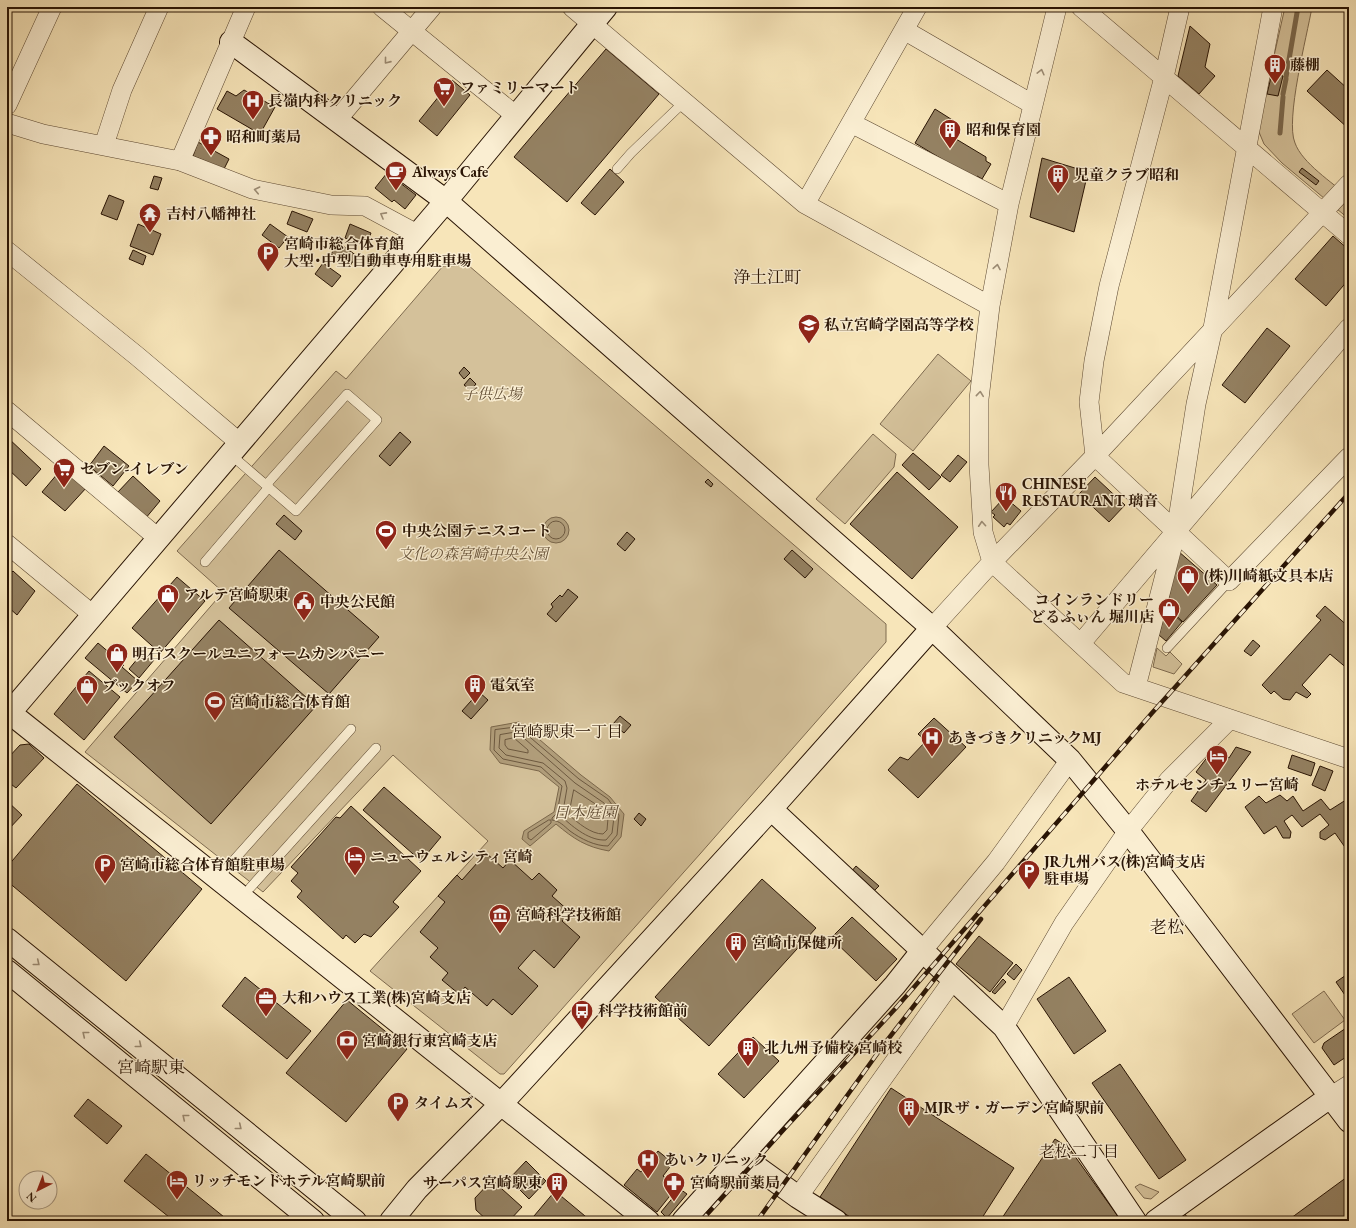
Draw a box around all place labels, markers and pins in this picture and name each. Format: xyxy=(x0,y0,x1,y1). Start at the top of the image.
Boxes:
building icon: 藤棚 xyxy=(1262,52,1288,85)
place label: 藤棚 xyxy=(1290,55,1320,74)
supermarket icon: ファミリーマート xyxy=(431,75,457,108)
place label: ファミリーマート xyxy=(460,78,580,97)
hospital icon: 長嶺内科クリニック xyxy=(240,88,266,121)
place label: 長嶺内科クリニック xyxy=(268,91,402,110)
building icon: 昭和保育園 xyxy=(937,117,963,150)
place label: 昭和保育園 xyxy=(966,120,1041,139)
pharmacy icon: 昭和町薬局 xyxy=(198,124,224,157)
place label: 昭和町薬局 xyxy=(226,127,301,146)
cafe icon: Always Cafe xyxy=(383,159,409,192)
place label: Always Cafe xyxy=(411,162,488,181)
building icon: 児童クラブ昭和 xyxy=(1045,162,1071,195)
place label: 児童クラブ昭和 xyxy=(1074,165,1179,184)
temple icon: 吉村八幡神社 xyxy=(137,201,163,234)
place label: 吉村八幡神社 xyxy=(166,204,256,223)
place label: 宮崎市総合体育館 大型･中型自動車専用駐車場 xyxy=(284,234,472,270)
parking icon: 宮崎市総合体育館 大型･中型自動車専用駐車場 xyxy=(255,240,281,273)
school or university icon: 私立宮崎学園高等学校 xyxy=(796,312,822,345)
place label: 私立宮崎学園高等学校 xyxy=(824,315,974,334)
supermarket icon: セブン-イレブン xyxy=(51,456,77,489)
place label: セブン-イレブン xyxy=(80,459,189,478)
place label: CHINESE RESTAURANT 璃音 xyxy=(1022,474,1158,510)
restaurant icon: CHINESE RESTAURANT 璃音 xyxy=(993,480,1019,513)
sports icon: 中央公園テニスコート xyxy=(373,518,399,551)
place label: 中央公園テニスコート xyxy=(402,521,551,540)
shop icon: (株)川崎紙文具本店 xyxy=(1175,563,1201,596)
place label: (株)川崎紙文具本店 xyxy=(1204,566,1333,585)
shop icon: アルテ宮崎駅東 xyxy=(155,582,181,615)
place label: アルテ宮崎駅東 xyxy=(184,585,289,604)
public building icon: 中央公民館 xyxy=(291,589,317,622)
place label: コインランドリー どるふぃん 堀川店 xyxy=(1030,590,1154,626)
place label: 中央公民館 xyxy=(320,592,395,611)
shop icon: コインランドリー どるふぃん 堀川店 xyxy=(1156,596,1182,629)
shop icon: 明石スクールユニフォームカンパニー xyxy=(104,641,130,674)
place label: 明石スクールユニフォームカンパニー xyxy=(132,644,385,663)
building icon: 電気室 xyxy=(462,672,488,705)
shop icon: ブックオフ xyxy=(74,673,100,706)
place label: 電気室 xyxy=(490,675,535,694)
place label: ブックオフ xyxy=(102,676,176,695)
sports icon: 宮崎市総合体育館 xyxy=(202,689,228,722)
place label: 宮崎市総合体育館 xyxy=(230,692,350,711)
hospital icon: あきづきクリニックMJ xyxy=(919,725,945,758)
place label: あきづきクリニックMJ xyxy=(948,728,1102,747)
hotel icon: ホテルセンチュリー宮崎 xyxy=(1204,743,1230,776)
place label: ホテルセンチュリー宮崎 xyxy=(1135,775,1299,794)
hotel icon: ニューウェルシティ宮崎 xyxy=(342,844,368,877)
place label: ニューウェルシティ宮崎 xyxy=(370,847,533,866)
parking icon: 宮崎市総合体育館駐車場 xyxy=(92,852,118,885)
place label: JR九州バス(株)宮崎支店 駐車場 xyxy=(1042,852,1205,888)
place label: 宮崎市総合体育館駐車場 xyxy=(120,855,285,874)
parking icon: JR九州バス(株)宮崎支店 駐車場 xyxy=(1016,858,1042,891)
museum icon: 宮崎科学技術館 xyxy=(487,902,513,935)
place label: 宮崎科学技術館 xyxy=(516,905,621,924)
building icon: 宮崎市保健所 xyxy=(723,930,749,963)
place label: 宮崎市保健所 xyxy=(752,933,842,952)
office icon: 大和ハウス工業(株)宮崎支店 xyxy=(253,985,279,1018)
place label: 大和ハウス工業(株)宮崎支店 xyxy=(282,988,471,1007)
bus stop icon: 科学技術館前 xyxy=(569,998,595,1031)
place label: 科学技術館前 xyxy=(598,1001,688,1020)
bank icon: 宮崎銀行東宮崎支店 xyxy=(334,1028,360,1061)
place label: 宮崎銀行東宮崎支店 xyxy=(362,1031,497,1050)
building icon: 北九州予備校 宮崎校 xyxy=(735,1035,761,1068)
place label: 北九州予備校 宮崎校 xyxy=(764,1038,903,1057)
parking icon: タイムズ xyxy=(385,1090,411,1123)
place label: タイムズ xyxy=(414,1093,474,1112)
building icon: MJRザ・ガーデン宮崎駅前 xyxy=(896,1095,922,1128)
place label: MJRザ・ガーデン宮崎駅前 xyxy=(924,1098,1104,1117)
hospital icon: あいクリニック xyxy=(635,1147,661,1180)
place label: あいクリニック xyxy=(664,1150,768,1169)
hotel icon: リッチモンドホテル宮崎駅前 xyxy=(164,1168,190,1201)
building icon: サーパス宮崎駅東 xyxy=(544,1170,570,1203)
pharmacy icon: 宮崎駅前薬局 xyxy=(661,1170,687,1203)
place label: リッチモンドホテル宮崎駅前 xyxy=(192,1171,386,1190)
place label: サーパス宮崎駅東 xyxy=(423,1173,543,1192)
place label: 宮崎駅前薬局 xyxy=(690,1173,780,1192)

